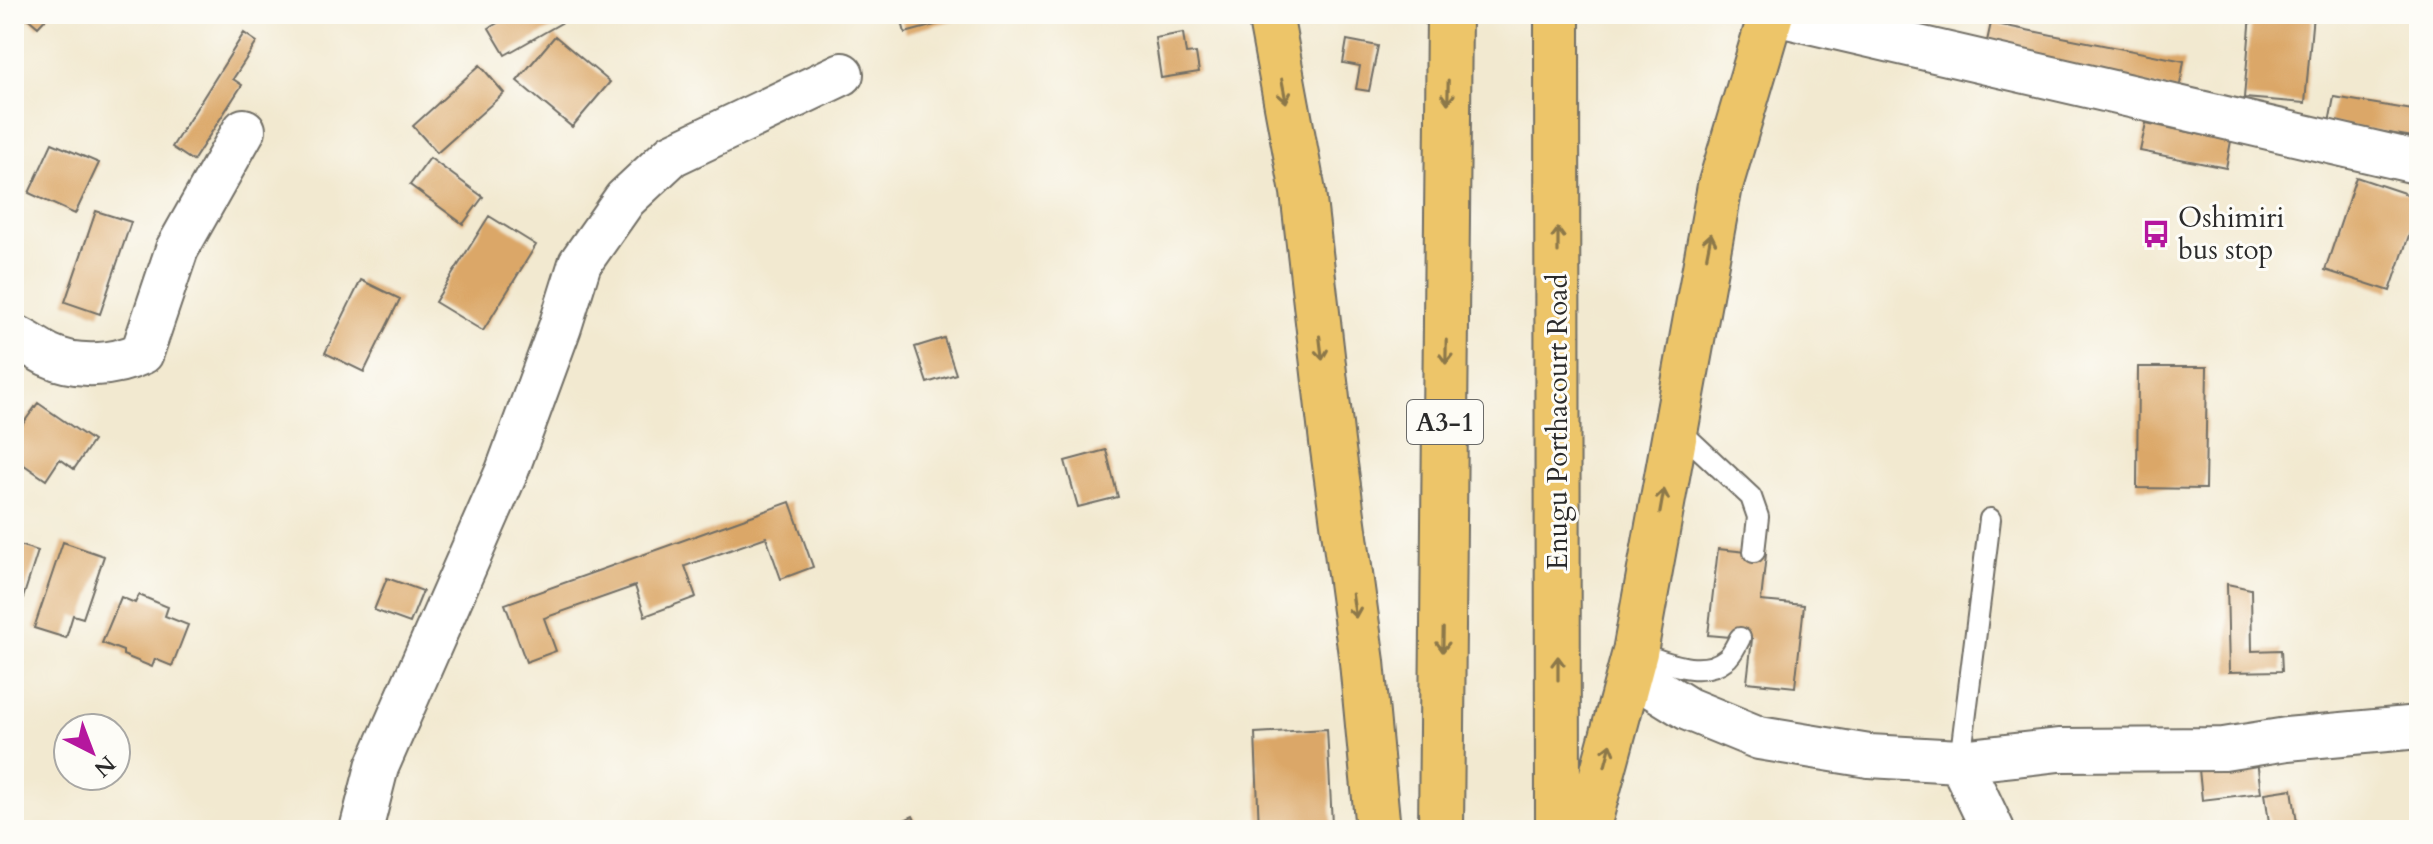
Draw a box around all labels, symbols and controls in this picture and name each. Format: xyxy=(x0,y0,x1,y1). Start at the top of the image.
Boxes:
one-way arrow xyxy=(1277,77,1292,103)
one-way arrow xyxy=(1440,78,1456,105)
place label: Oshimiri bus stop xyxy=(2178,199,2285,269)
bus stop icon: Oshimiri bus stop xyxy=(2141,219,2171,249)
one-way arrow xyxy=(1550,227,1566,254)
one-way arrow xyxy=(1703,233,1718,258)
street label: Enugu Porthacourt Road xyxy=(1539,274,1577,570)
one-way arrow xyxy=(1314,335,1329,360)
one-way arrow xyxy=(1438,338,1453,365)
road number: A3-1 xyxy=(1407,400,1483,444)
one-way arrow xyxy=(1656,488,1671,514)
one-way arrow xyxy=(1347,593,1362,618)
one-way arrow xyxy=(1435,626,1451,653)
one-way arrow xyxy=(1550,655,1566,682)
north arrow xyxy=(52,712,132,792)
one-way arrow xyxy=(1601,742,1616,768)
text: N xyxy=(88,749,122,784)

